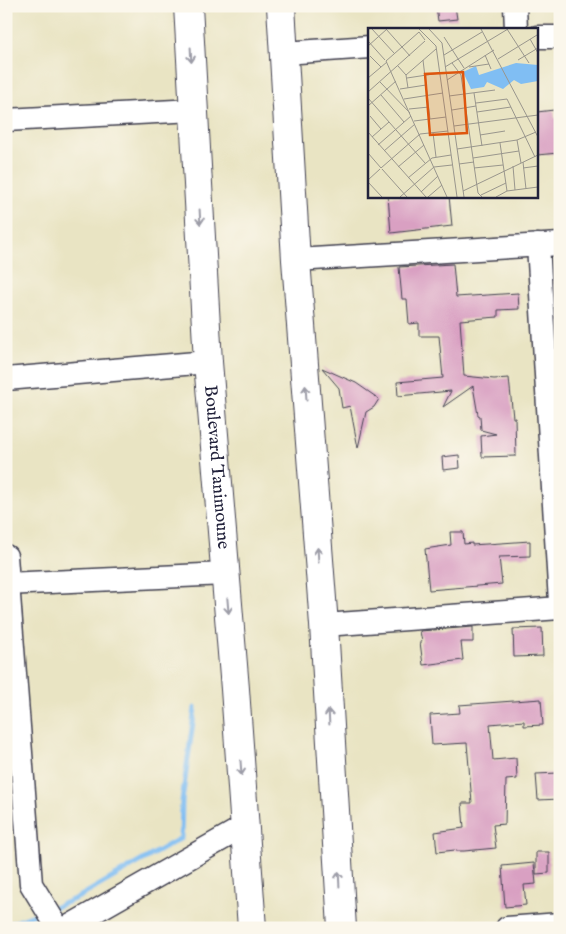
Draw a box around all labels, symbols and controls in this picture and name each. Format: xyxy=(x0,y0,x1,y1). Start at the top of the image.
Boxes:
inset map xyxy=(368,28,538,198)
one-way arrow xyxy=(186,47,195,63)
one-way arrow xyxy=(195,209,204,225)
street label: Boulevard Tanimoune xyxy=(198,384,235,550)
one-way arrow xyxy=(301,385,311,401)
one-way arrow xyxy=(314,547,323,563)
one-way arrow xyxy=(223,598,233,614)
one-way arrow xyxy=(325,709,334,725)
one-way arrow xyxy=(236,760,245,776)
one-way arrow xyxy=(335,871,344,887)

